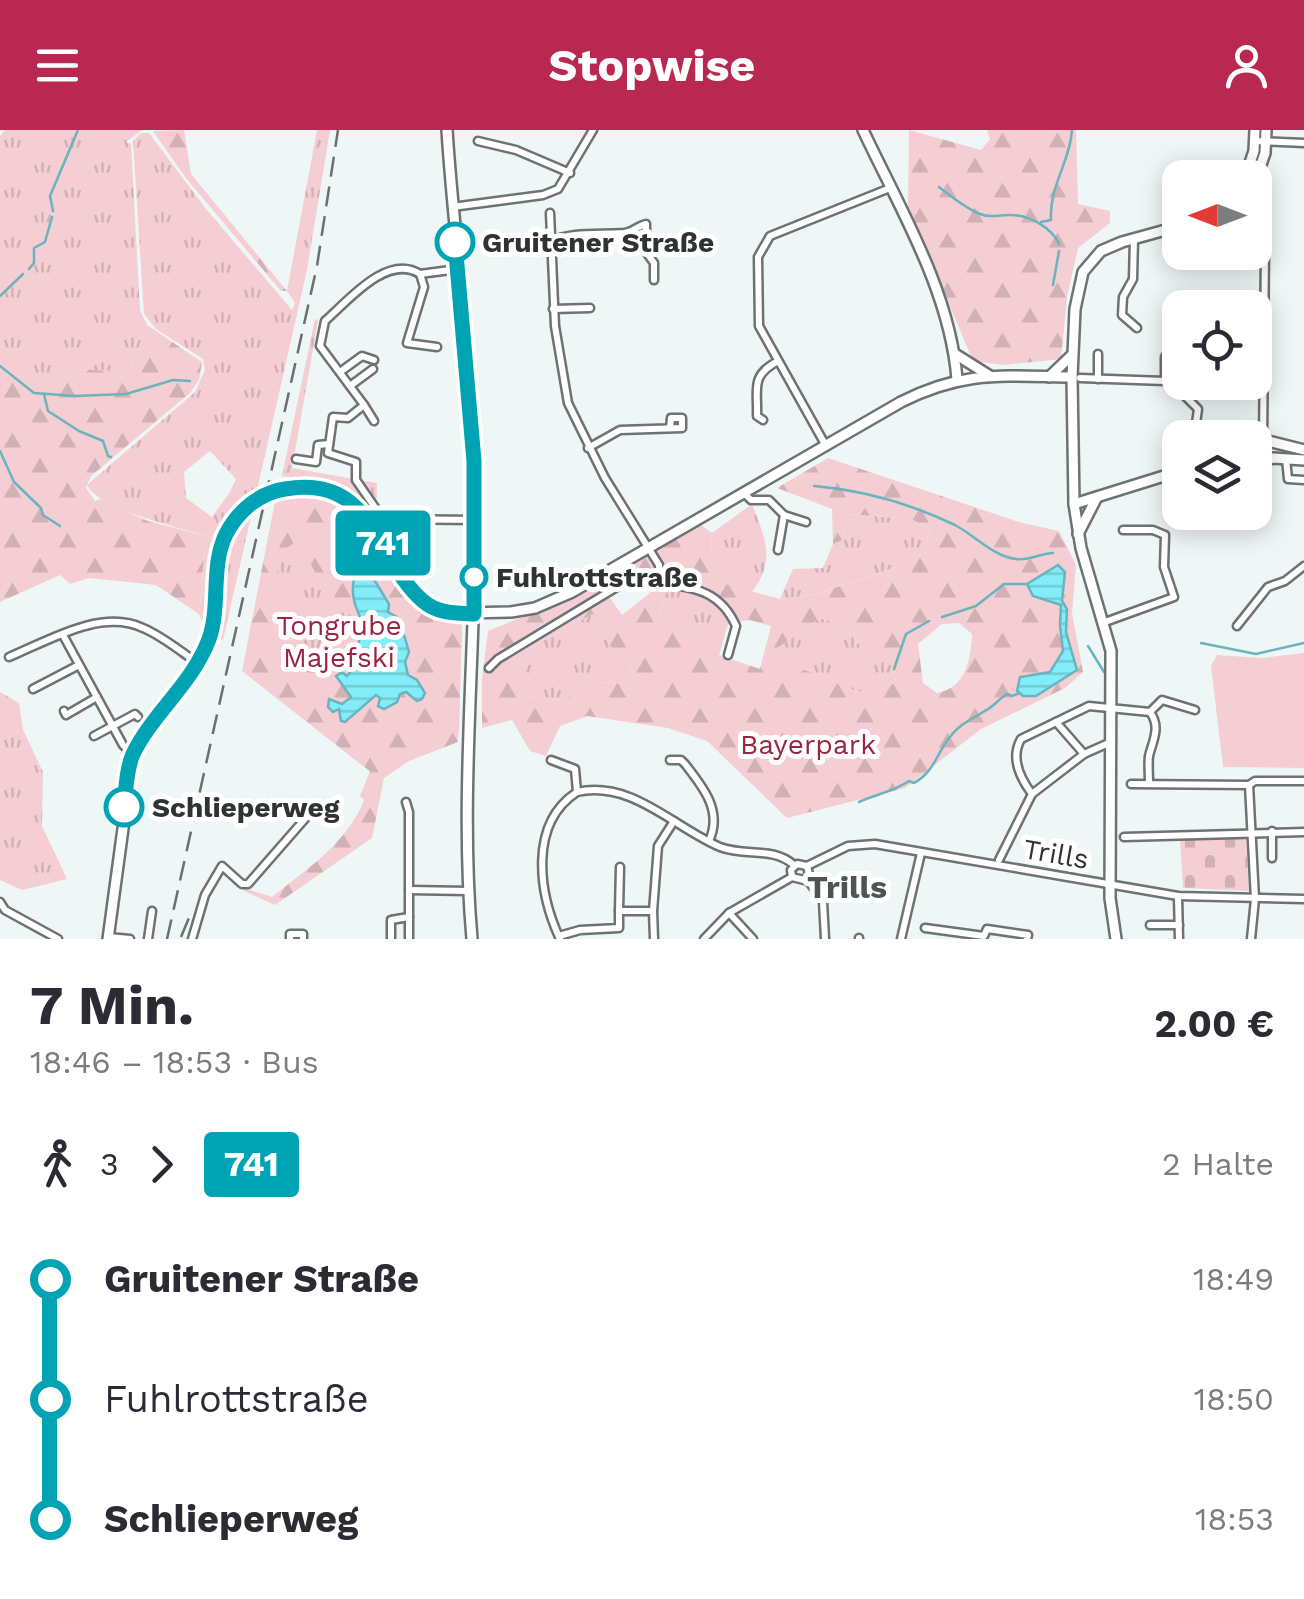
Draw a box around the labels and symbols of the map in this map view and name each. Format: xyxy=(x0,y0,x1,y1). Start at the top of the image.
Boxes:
north arrow xyxy=(1162,160,1272,270)
marker: Gruitener Straße xyxy=(436,223,474,261)
place label: Gruitener Straße xyxy=(482,226,714,259)
line badge: 741 xyxy=(326,510,440,576)
place label: Fuhlrottstraße xyxy=(496,561,698,594)
marker: Fuhlrottstraße xyxy=(461,564,487,590)
park label: Tongrube Majefski xyxy=(276,609,402,674)
park label: Bayerpark xyxy=(740,728,876,761)
marker: Schlieperweg xyxy=(105,788,143,826)
place label: Schlieperweg xyxy=(152,791,340,824)
street label: Trills xyxy=(1021,832,1091,876)
district label: Trills xyxy=(807,868,887,906)

